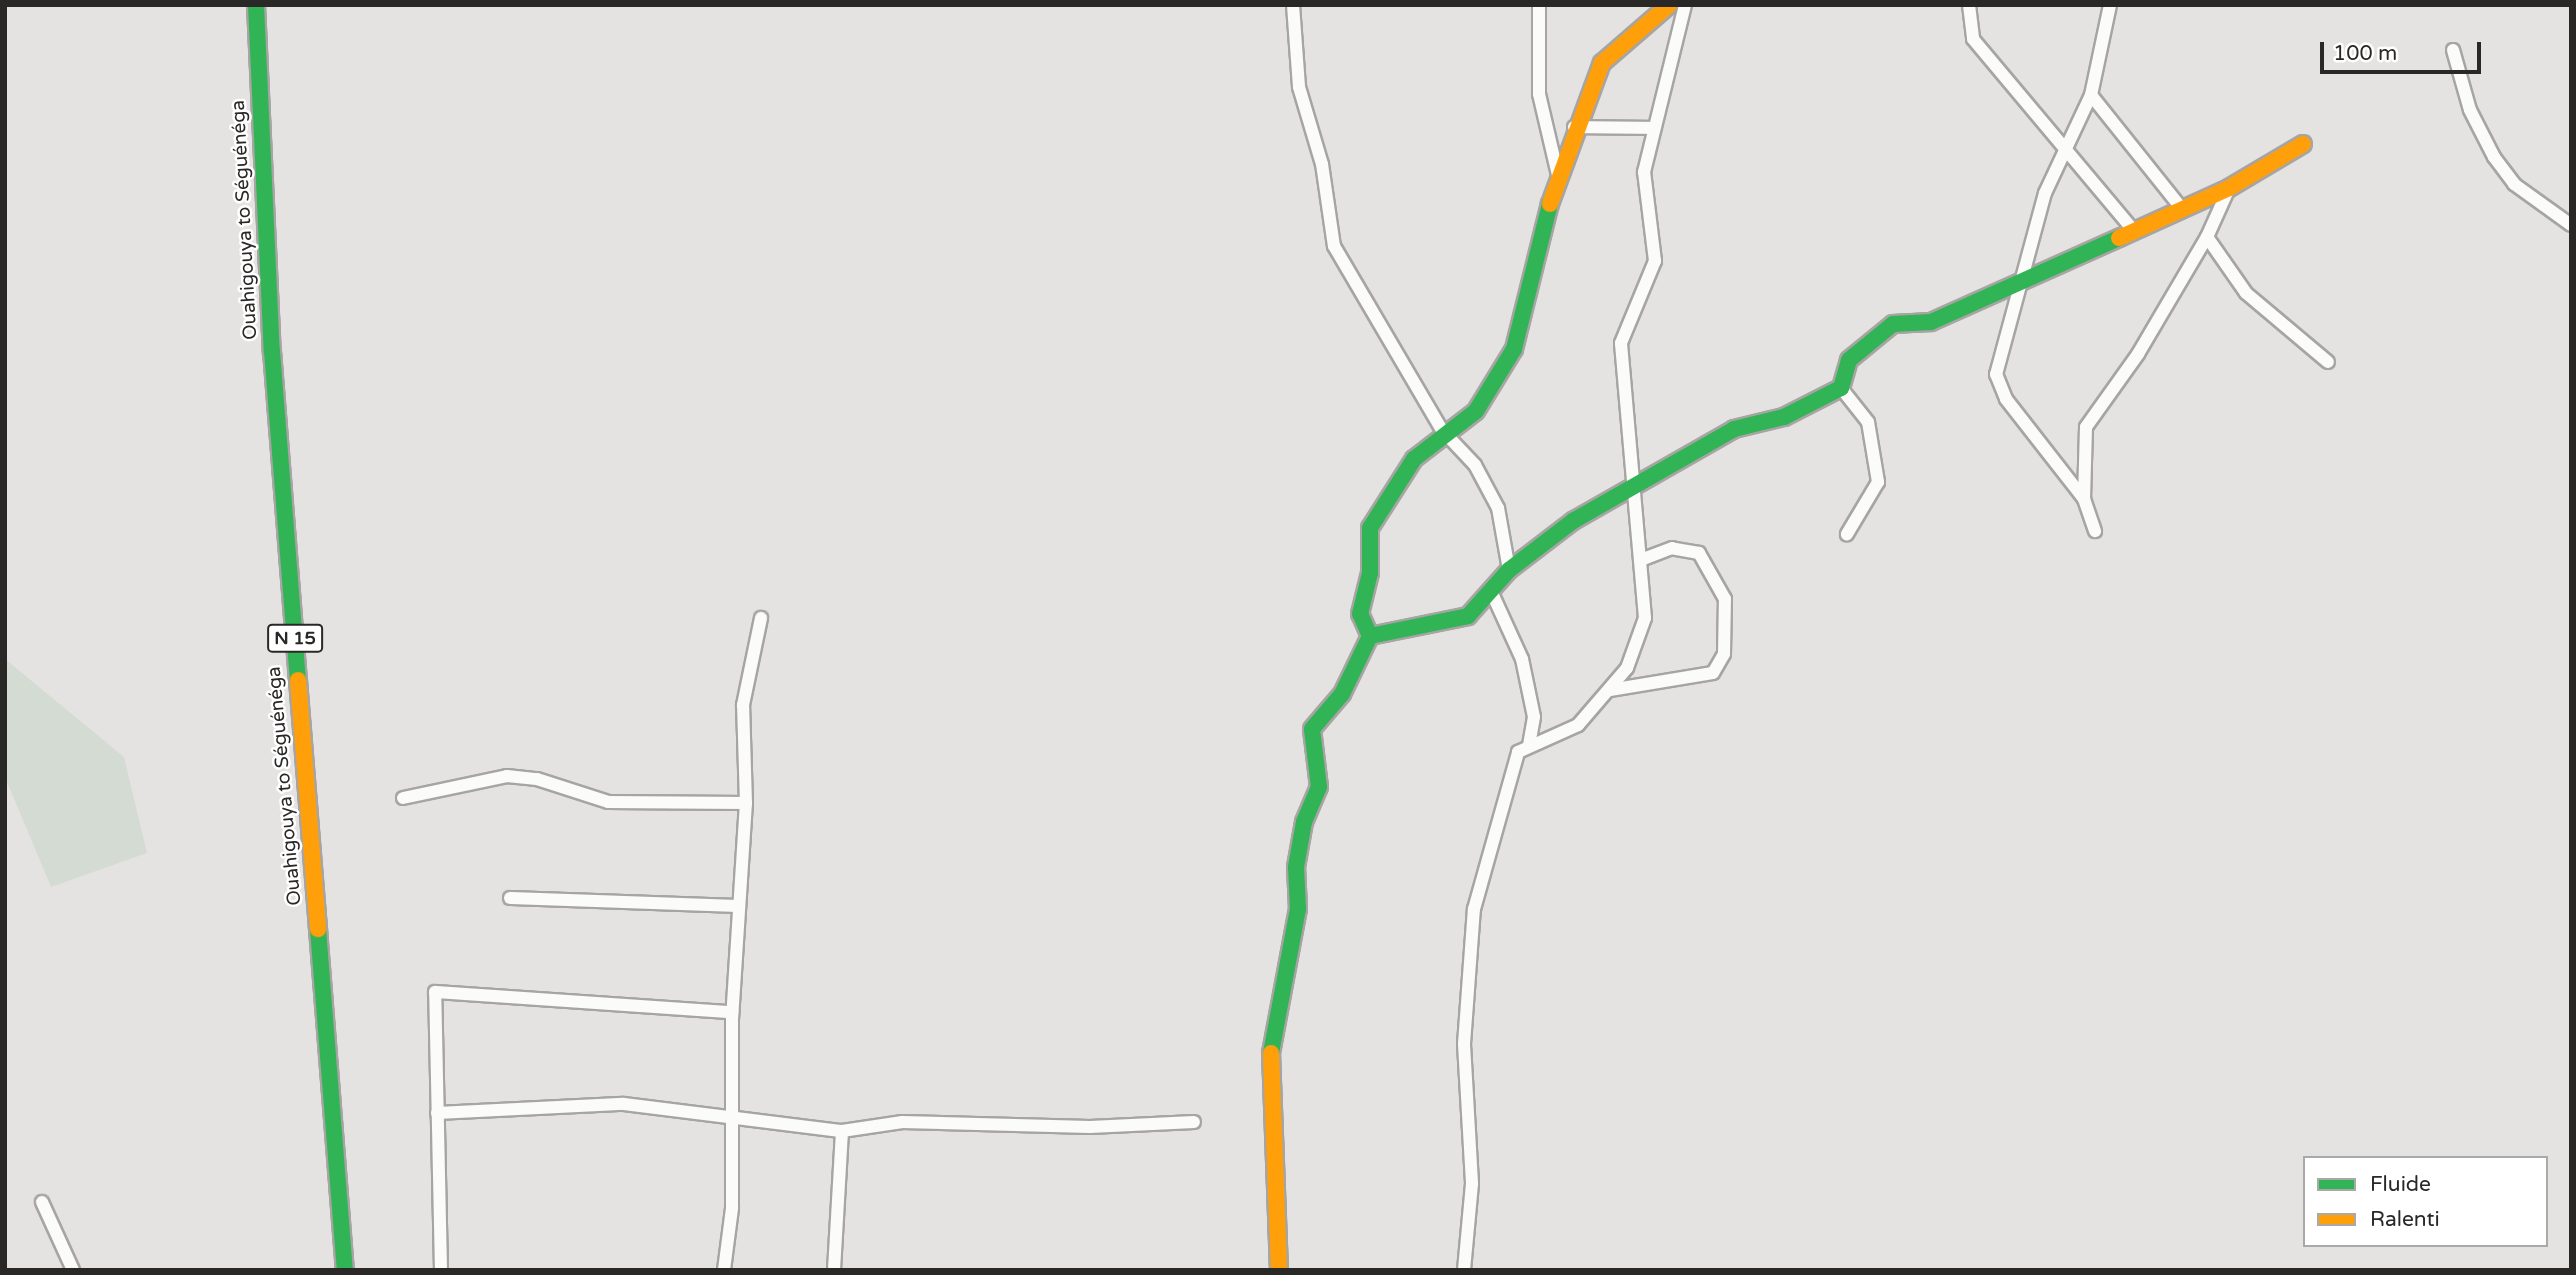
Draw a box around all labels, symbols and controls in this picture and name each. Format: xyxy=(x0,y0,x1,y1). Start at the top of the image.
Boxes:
scale bar xyxy=(2324,28,2485,72)
text: 100 m xyxy=(2333,41,2397,66)
street label: Ouahigouya to Séguénéga xyxy=(227,100,263,340)
road number: N 15 xyxy=(267,624,323,652)
street label: Ouahigouya to Séguénéga xyxy=(263,665,307,907)
legend xyxy=(2303,1156,2548,1247)
text: Fluide xyxy=(2370,1172,2431,1197)
text: Ralenti xyxy=(2370,1207,2440,1232)

